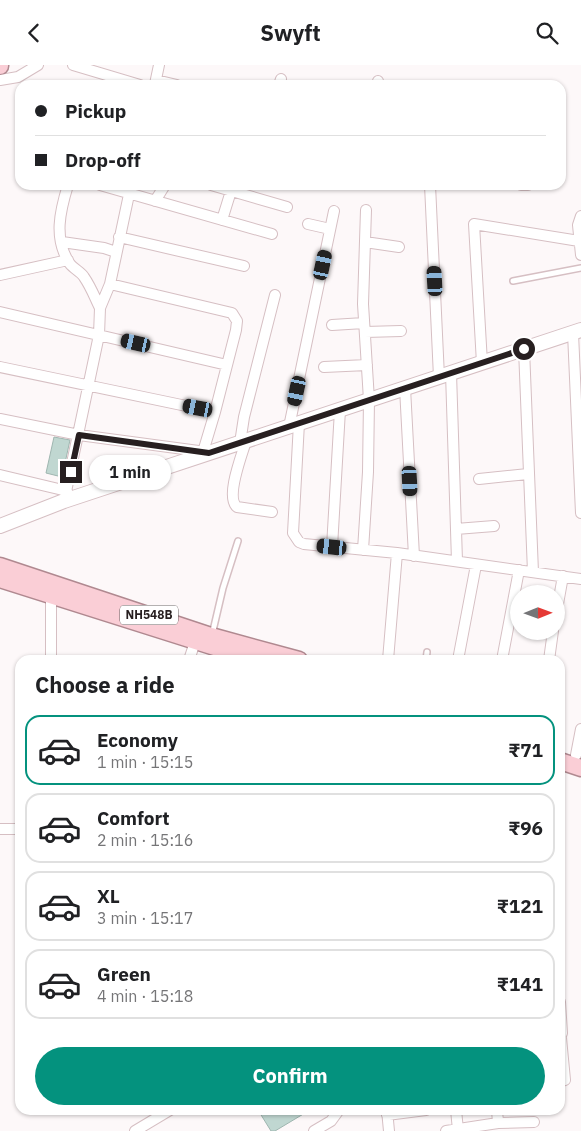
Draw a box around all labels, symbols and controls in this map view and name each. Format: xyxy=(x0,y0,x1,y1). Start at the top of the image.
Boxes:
text: Swyft xyxy=(260,18,321,47)
icon: back xyxy=(20,19,48,47)
icon: search xyxy=(533,19,561,47)
text: Pickup xyxy=(65,99,126,123)
text: Drop-off xyxy=(65,148,141,172)
car xyxy=(312,249,333,281)
car xyxy=(426,266,443,296)
car xyxy=(119,332,152,354)
route start xyxy=(513,338,535,360)
car xyxy=(286,375,307,407)
car xyxy=(181,398,214,418)
callout: 1 min xyxy=(88,455,171,489)
route end xyxy=(60,461,82,483)
text: 1 min xyxy=(109,462,151,482)
car xyxy=(401,466,418,496)
car xyxy=(316,538,347,556)
north arrow xyxy=(510,585,565,640)
map controls xyxy=(510,585,565,640)
road number: NH548B xyxy=(120,605,178,625)
text: Choose a ride xyxy=(35,670,175,699)
icon: car xyxy=(37,728,82,773)
text: Economy xyxy=(97,728,178,752)
text: ₹71 xyxy=(508,738,543,762)
text: 1 min · 15:15 xyxy=(97,752,193,772)
icon: car xyxy=(37,806,82,851)
text: Comfort xyxy=(97,806,170,830)
text: ₹96 xyxy=(508,816,543,840)
text: 2 min · 15:16 xyxy=(97,830,193,850)
icon: car xyxy=(37,884,82,929)
text: XL xyxy=(97,884,120,908)
text: ₹121 xyxy=(497,894,543,918)
text: 3 min · 15:17 xyxy=(97,908,193,928)
icon: car xyxy=(37,962,82,1007)
text: Green xyxy=(97,962,151,986)
text: ₹141 xyxy=(497,972,543,996)
text: 4 min · 15:18 xyxy=(97,986,193,1006)
button: Confirm xyxy=(35,1047,545,1105)

